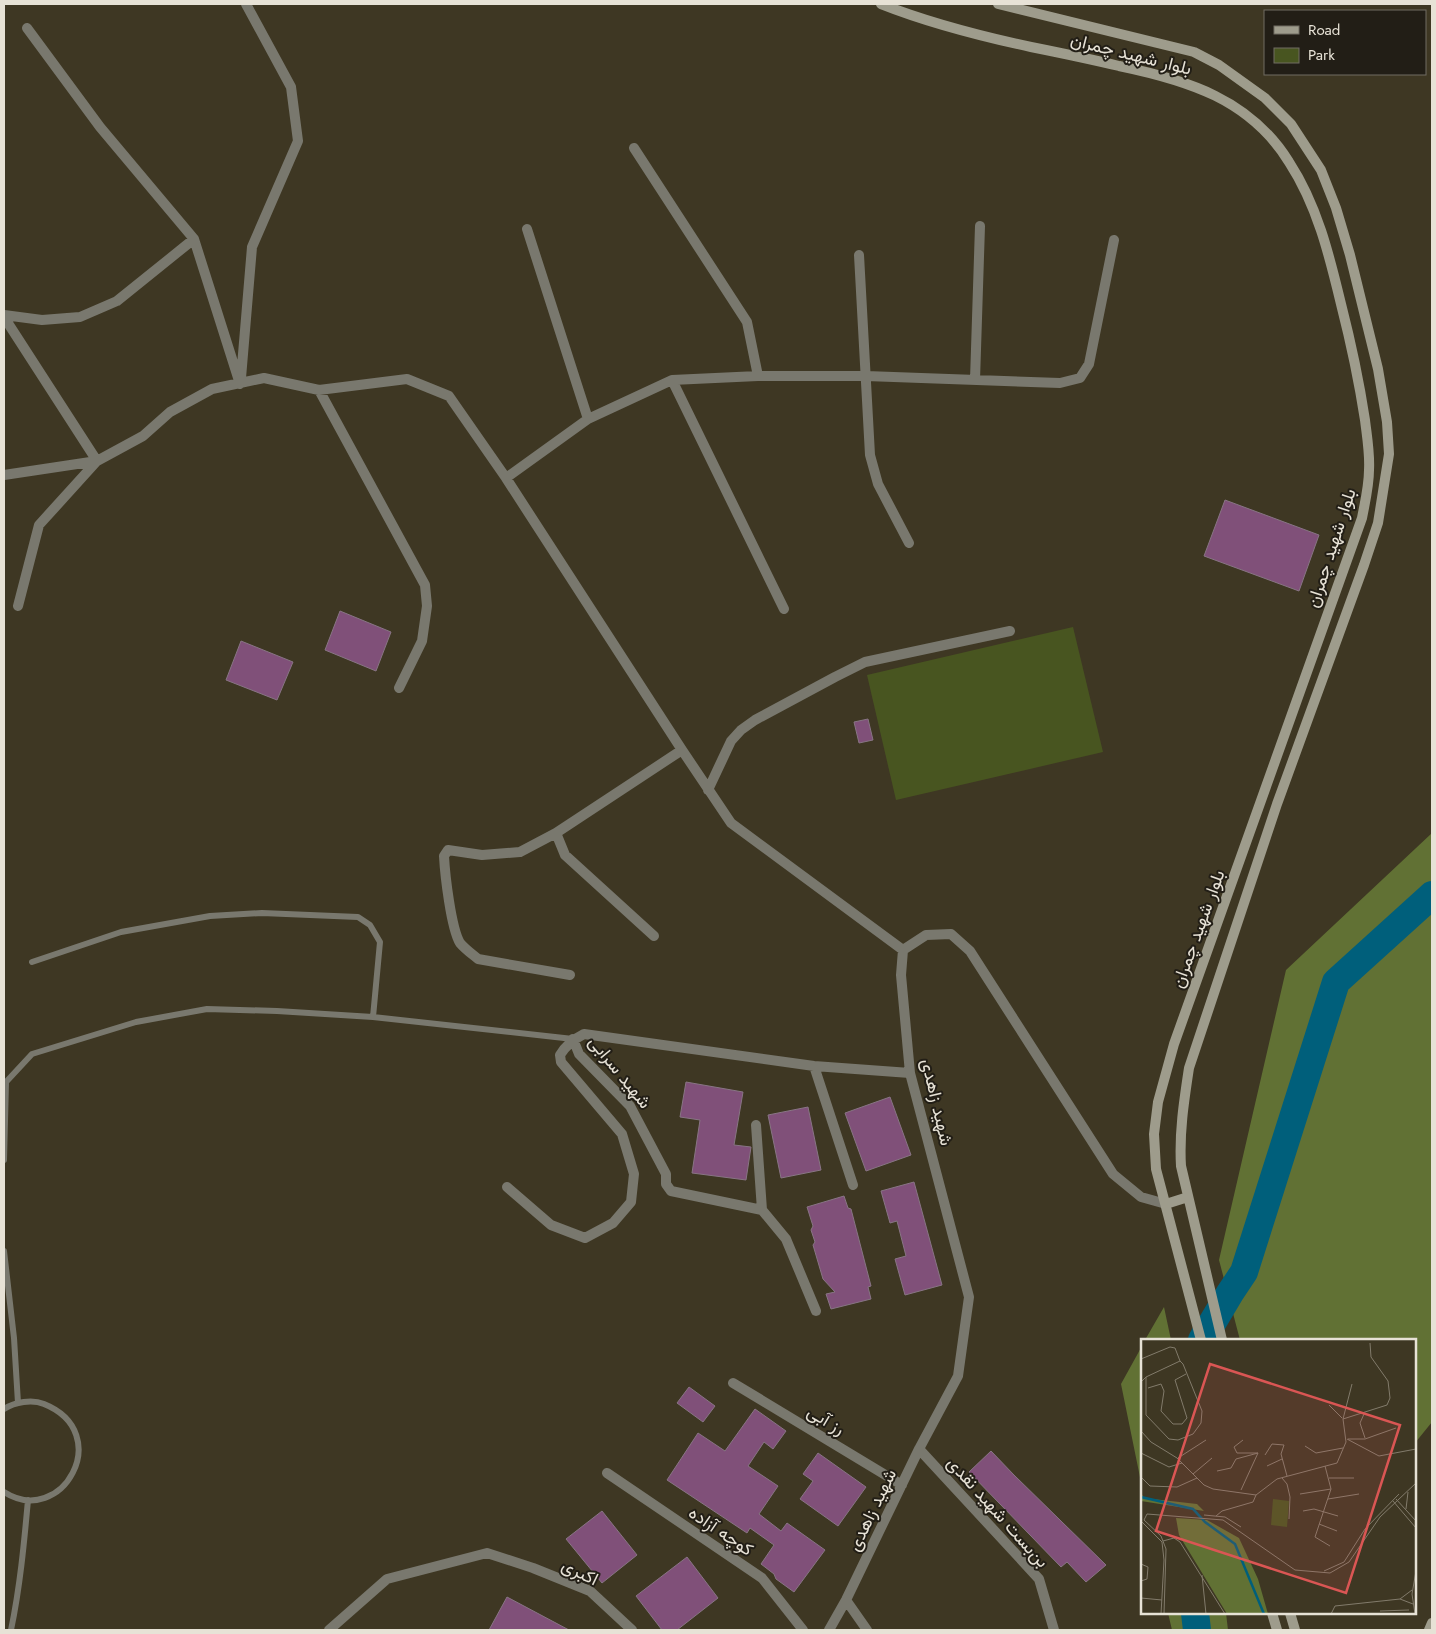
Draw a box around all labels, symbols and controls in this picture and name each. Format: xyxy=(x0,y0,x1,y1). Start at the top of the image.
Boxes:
legend xyxy=(1264,10,1426,75)
text: Road xyxy=(1308,19,1340,41)
street label: بلوار شهید چمران xyxy=(1068,26,1194,82)
text: Park xyxy=(1308,44,1335,66)
street label: بلوار شهید چمران xyxy=(1299,485,1363,611)
street label: بلوار شهید چمران xyxy=(1165,866,1231,992)
street label: شهید سرابی xyxy=(582,1030,658,1114)
street label: شهید زاهدی xyxy=(914,1056,960,1148)
inset map xyxy=(1141,1339,1416,1614)
street label: رز آبی xyxy=(802,1398,850,1442)
street label: بن‌بست شهید نقدی xyxy=(941,1451,1055,1573)
street label: شهید زاهدی xyxy=(841,1465,903,1555)
street label: کوچه آزاده xyxy=(683,1500,759,1562)
street label: اکبری xyxy=(557,1552,603,1592)

